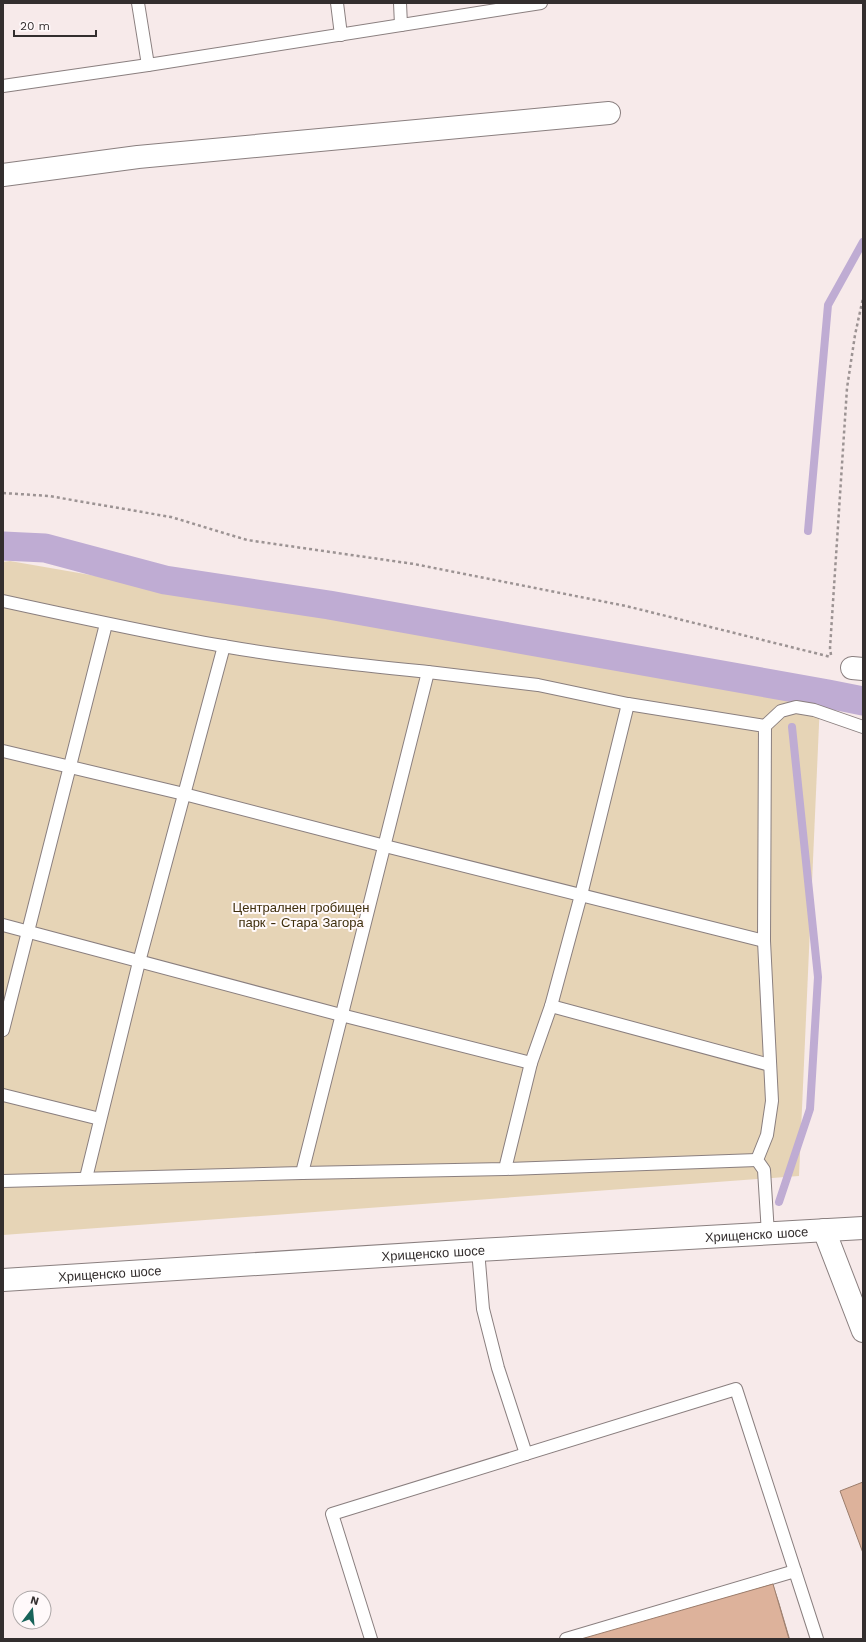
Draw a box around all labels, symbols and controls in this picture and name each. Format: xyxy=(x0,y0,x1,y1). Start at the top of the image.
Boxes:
scale bar xyxy=(14,12,96,38)
text: 20 m xyxy=(20,19,50,33)
park label: Централнен гробищен парк - Стара Загора xyxy=(233,900,369,930)
street label: Хрищенско шосе xyxy=(704,1224,809,1245)
street label: Хрищенско шосе xyxy=(381,1242,485,1264)
street label: Хрищенско шосе xyxy=(58,1263,162,1284)
north arrow xyxy=(12,1590,52,1630)
text: N xyxy=(29,1593,40,1608)

